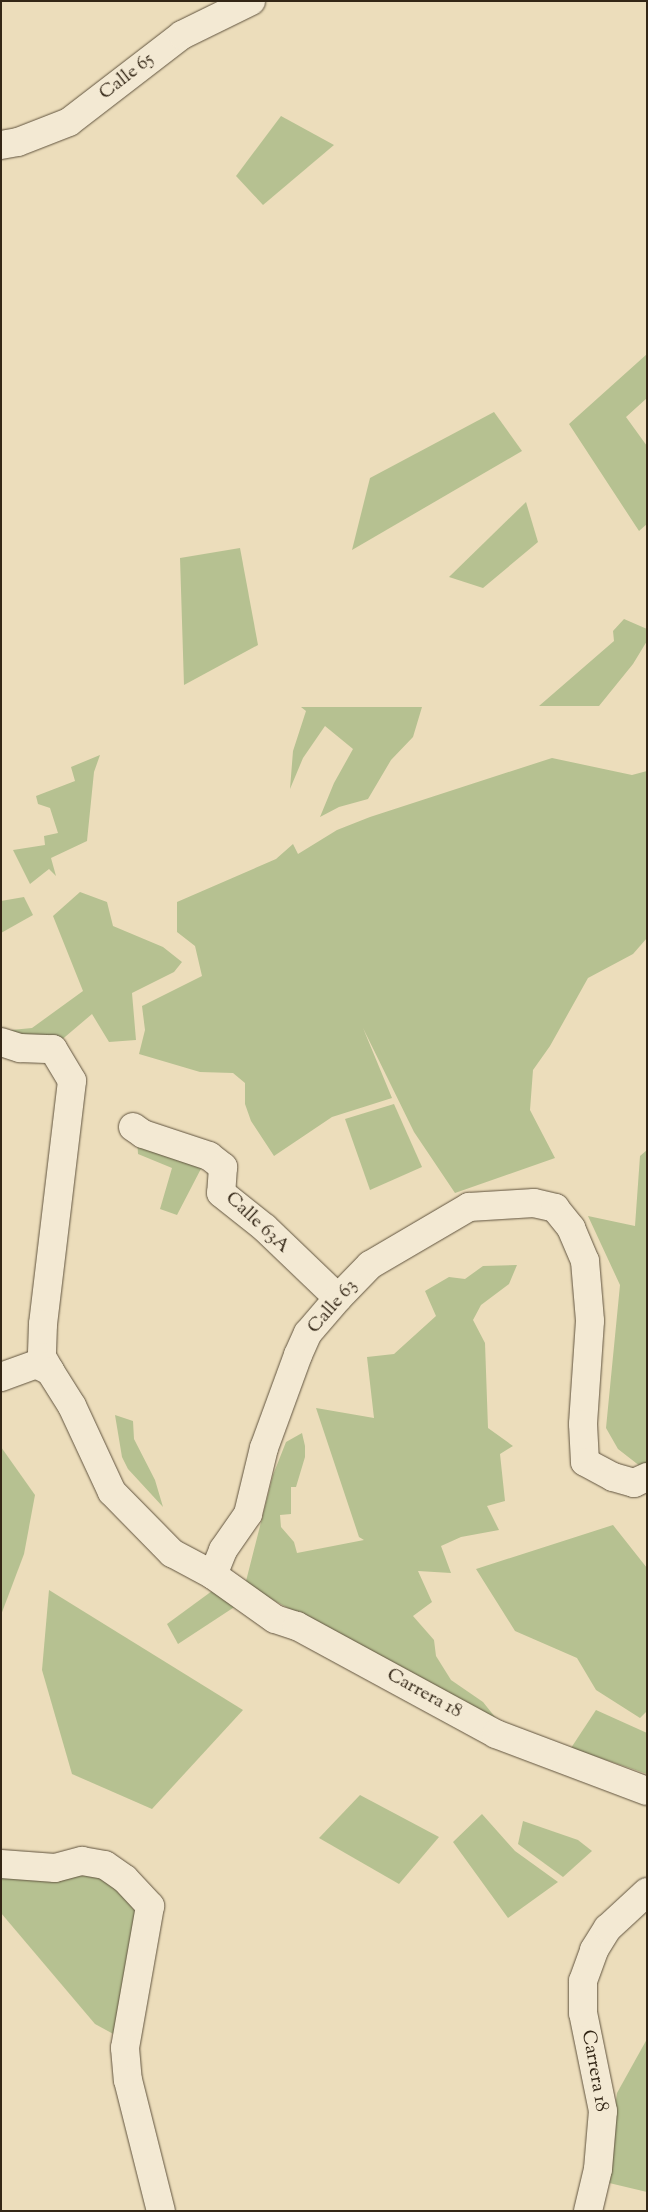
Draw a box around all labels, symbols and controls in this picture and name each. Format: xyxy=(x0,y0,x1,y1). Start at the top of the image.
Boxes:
street label: Calle 65 xyxy=(95,49,159,105)
street label: Calle 63A xyxy=(220,1187,294,1259)
street label: Calle 63 xyxy=(303,1275,363,1339)
street label: Carrera 18 xyxy=(382,1664,466,1724)
street label: Carrera 18 xyxy=(576,2028,612,2114)

